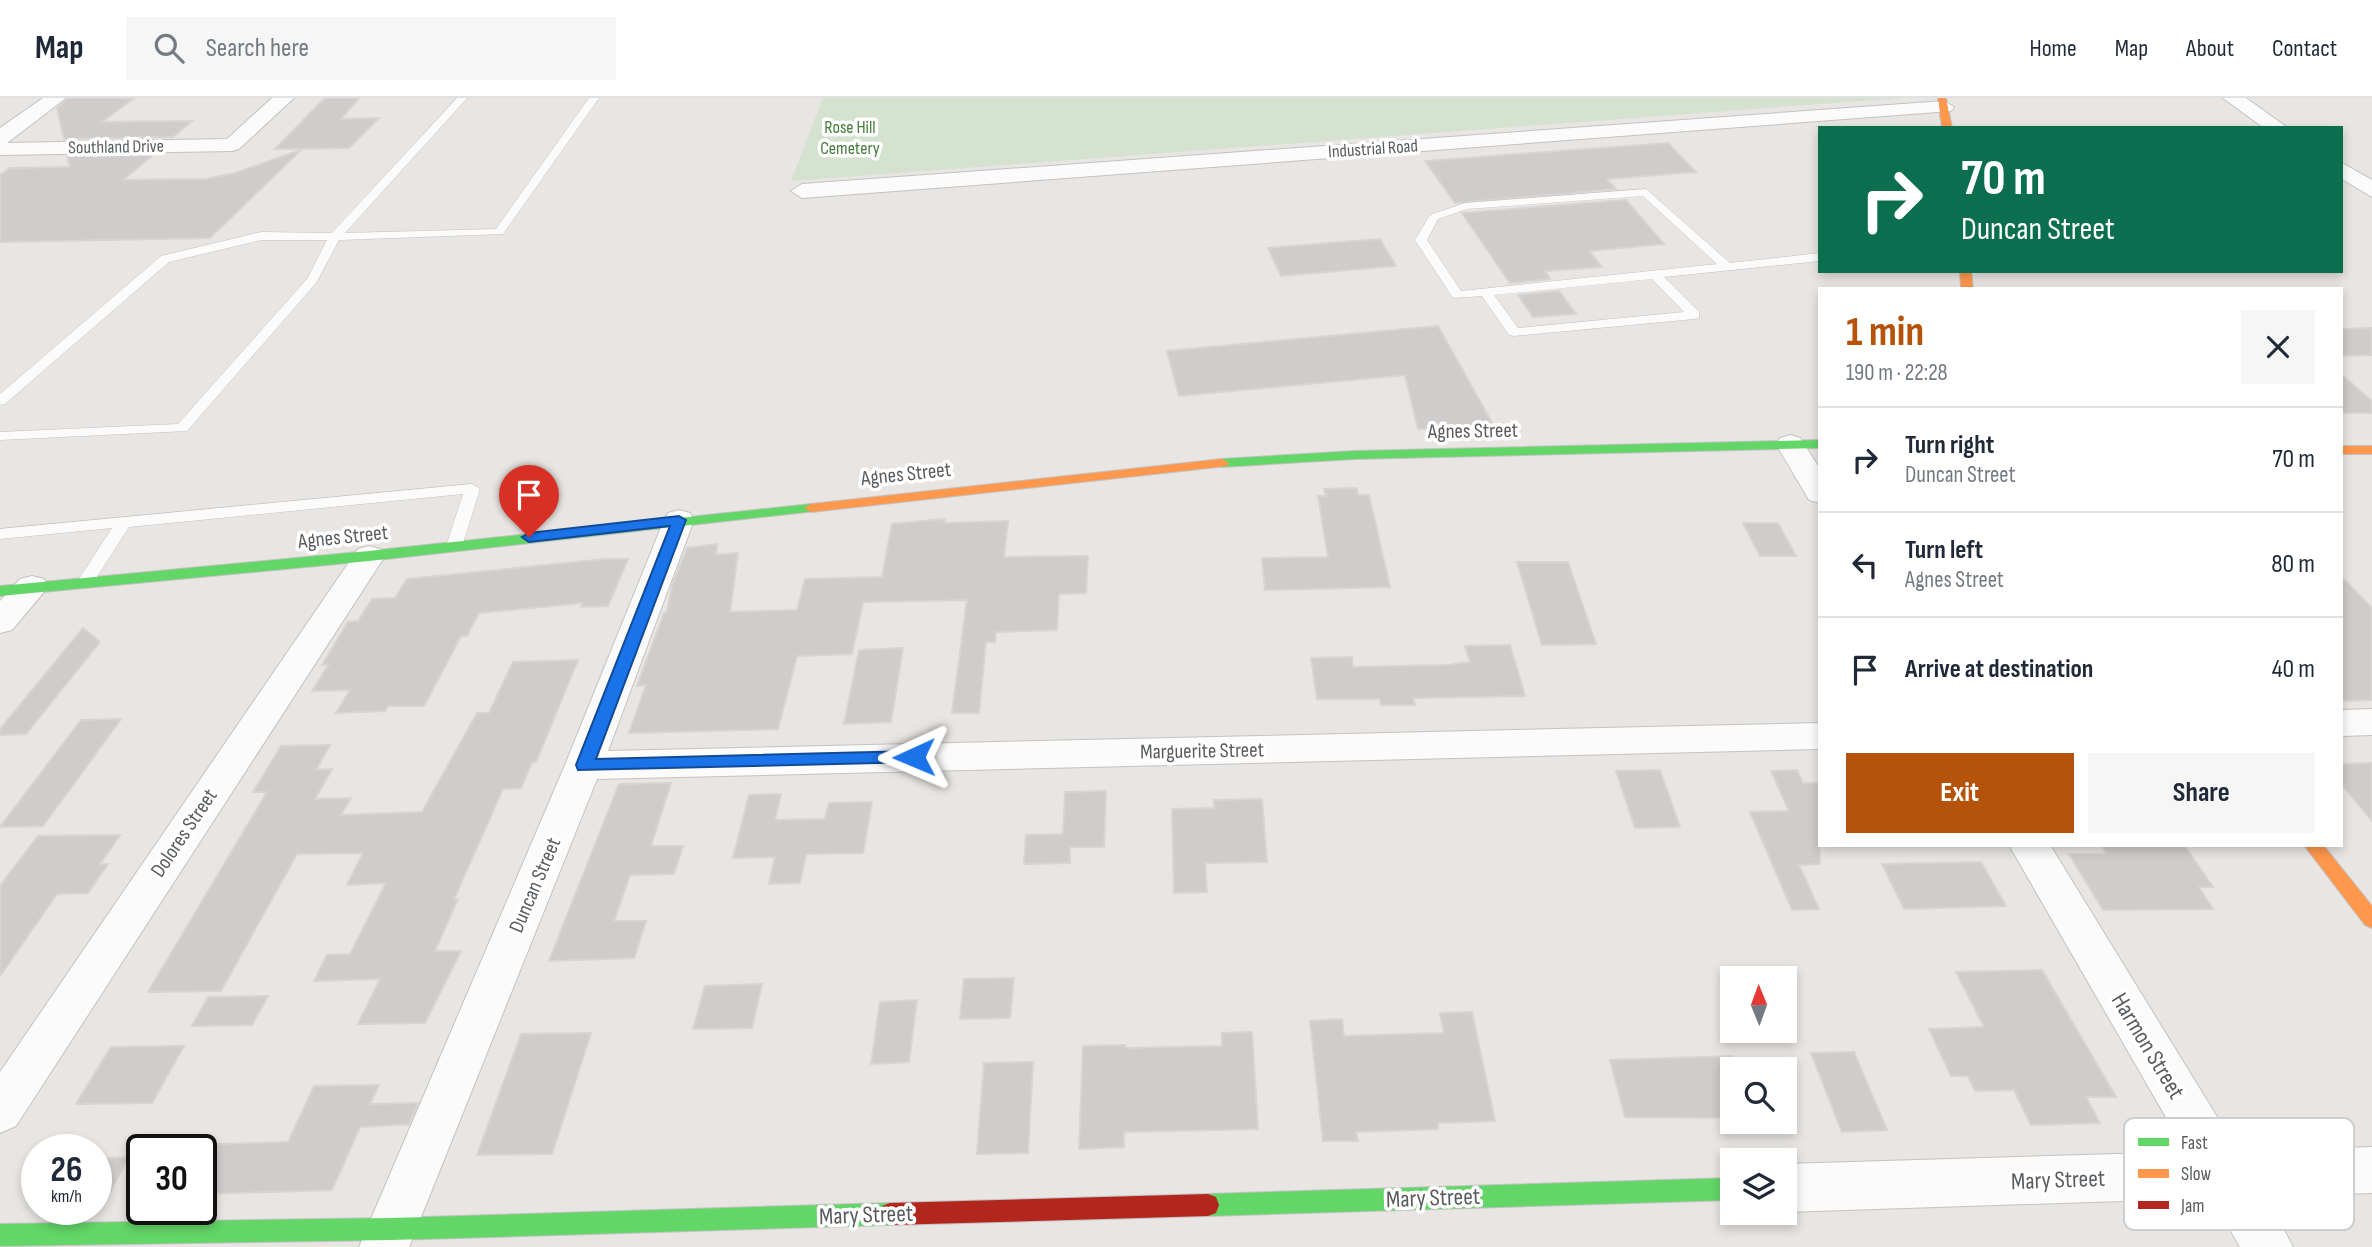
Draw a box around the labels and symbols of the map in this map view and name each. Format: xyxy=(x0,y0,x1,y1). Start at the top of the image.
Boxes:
park label: Rose Hill Cemetery xyxy=(820,117,880,159)
street label: Industrial Road xyxy=(1327,135,1419,163)
street label: Southland Drive xyxy=(68,136,164,158)
street label: Agnes Street xyxy=(1427,418,1518,444)
street label: Agnes Street xyxy=(859,457,952,491)
pin xyxy=(499,465,559,537)
street label: Agnes Street xyxy=(296,520,389,554)
position arrow xyxy=(877,720,951,794)
street label: Marguerite Street xyxy=(1140,737,1264,765)
street label: Dolores Street xyxy=(145,784,223,882)
street label: Duncan Street xyxy=(504,834,566,936)
north arrow xyxy=(1720,966,1797,1043)
street label: Harmon Street xyxy=(2105,988,2191,1104)
legend xyxy=(2124,1118,2354,1230)
text: Fast xyxy=(2181,1132,2208,1155)
speed limit sign: 30 xyxy=(126,1134,217,1225)
text: Slow xyxy=(2181,1163,2211,1186)
street label: Mary Street xyxy=(2010,1164,2106,1196)
street label: Mary Street xyxy=(1385,1182,1481,1214)
text: Jam xyxy=(2180,1195,2204,1218)
street label: Mary Street xyxy=(818,1199,914,1231)

